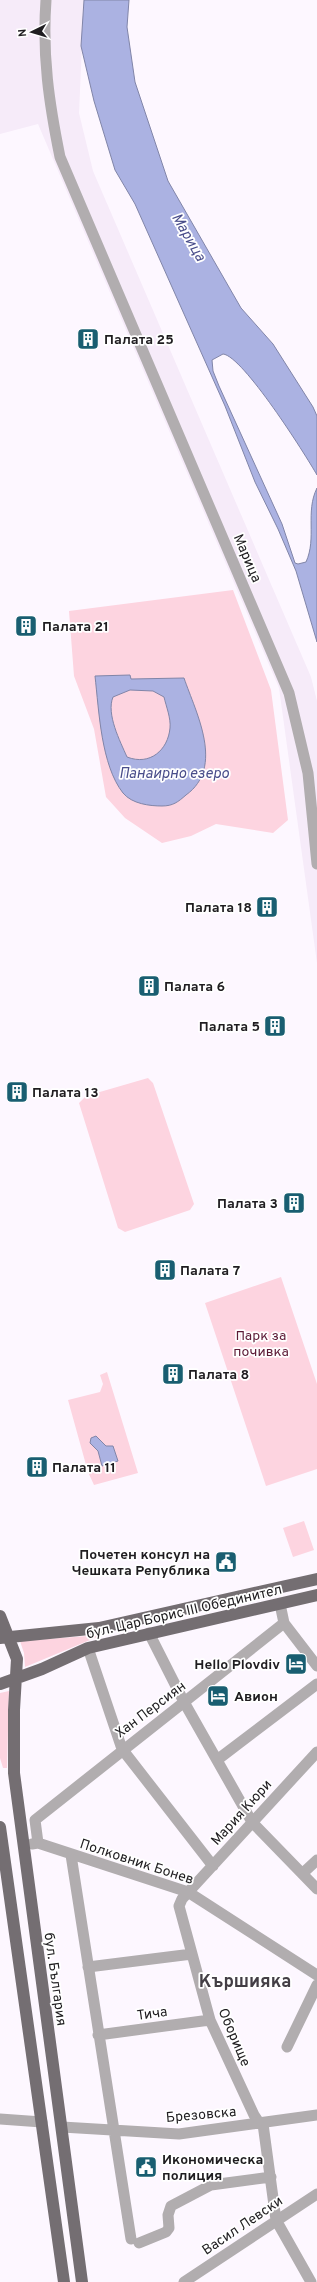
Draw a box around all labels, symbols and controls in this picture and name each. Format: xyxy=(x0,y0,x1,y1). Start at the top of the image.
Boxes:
north arrow xyxy=(12,12,52,52)
text: N xyxy=(16,28,30,37)
water label: Марица xyxy=(166,210,209,265)
building icon: Палата 25 xyxy=(75,326,101,352)
place label: Палата 25 xyxy=(104,332,174,349)
street label: Марица xyxy=(229,532,264,585)
building icon: Палата 21 xyxy=(13,613,39,639)
place label: Палата 21 xyxy=(42,619,109,636)
water label: Панаирно езеро xyxy=(119,765,229,784)
building icon: Палата 18 xyxy=(254,894,280,920)
place label: Палата 18 xyxy=(185,900,252,917)
building icon: Палата 6 xyxy=(136,973,162,999)
place label: Палата 6 xyxy=(164,979,225,996)
building icon: Палата 5 xyxy=(262,1013,288,1039)
place label: Палата 5 xyxy=(199,1019,260,1036)
building icon: Палата 13 xyxy=(4,1079,30,1105)
place label: Палата 13 xyxy=(32,1085,99,1102)
building icon: Палата 3 xyxy=(281,1190,307,1216)
place label: Палата 3 xyxy=(217,1196,278,1213)
building icon: Палата 7 xyxy=(152,1257,178,1283)
place label: Палата 7 xyxy=(180,1263,240,1280)
park label: Парк за почивка xyxy=(233,1328,289,1361)
building icon: Палата 8 xyxy=(160,1361,186,1387)
place label: Палата 8 xyxy=(188,1367,249,1384)
building icon: Палата 11 xyxy=(24,1454,50,1480)
place label: Палата 11 xyxy=(52,1460,116,1477)
place label: Почетен консул на Чешката Република xyxy=(72,1547,210,1580)
public building icon: Почетен консул на Чешката Република xyxy=(213,1549,239,1575)
street label: бул. Цар Борис III Обединител xyxy=(85,1582,284,1643)
hotel icon: Hello Plovdiv xyxy=(283,1651,309,1677)
place label: Hello Plovdiv xyxy=(194,1657,280,1674)
street label: Хан Персиян xyxy=(112,1678,190,1742)
hotel icon: Авион xyxy=(205,1683,231,1709)
place label: Авион xyxy=(234,1689,278,1706)
street label: Мария Кюри xyxy=(208,1777,276,1849)
street label: Полковник Бонев xyxy=(78,1836,196,1889)
street label: бул. България xyxy=(40,1931,69,2027)
district label: Кършияка xyxy=(199,1971,291,1994)
street label: Тича xyxy=(136,2004,169,2025)
street label: Оборище xyxy=(214,2006,254,2069)
street label: Брезовска xyxy=(165,2104,237,2127)
place label: Икономическа полиция xyxy=(162,2152,263,2185)
public building icon: Икономическа полиция xyxy=(133,2154,159,2180)
street label: Васил Левски xyxy=(199,2193,286,2259)

